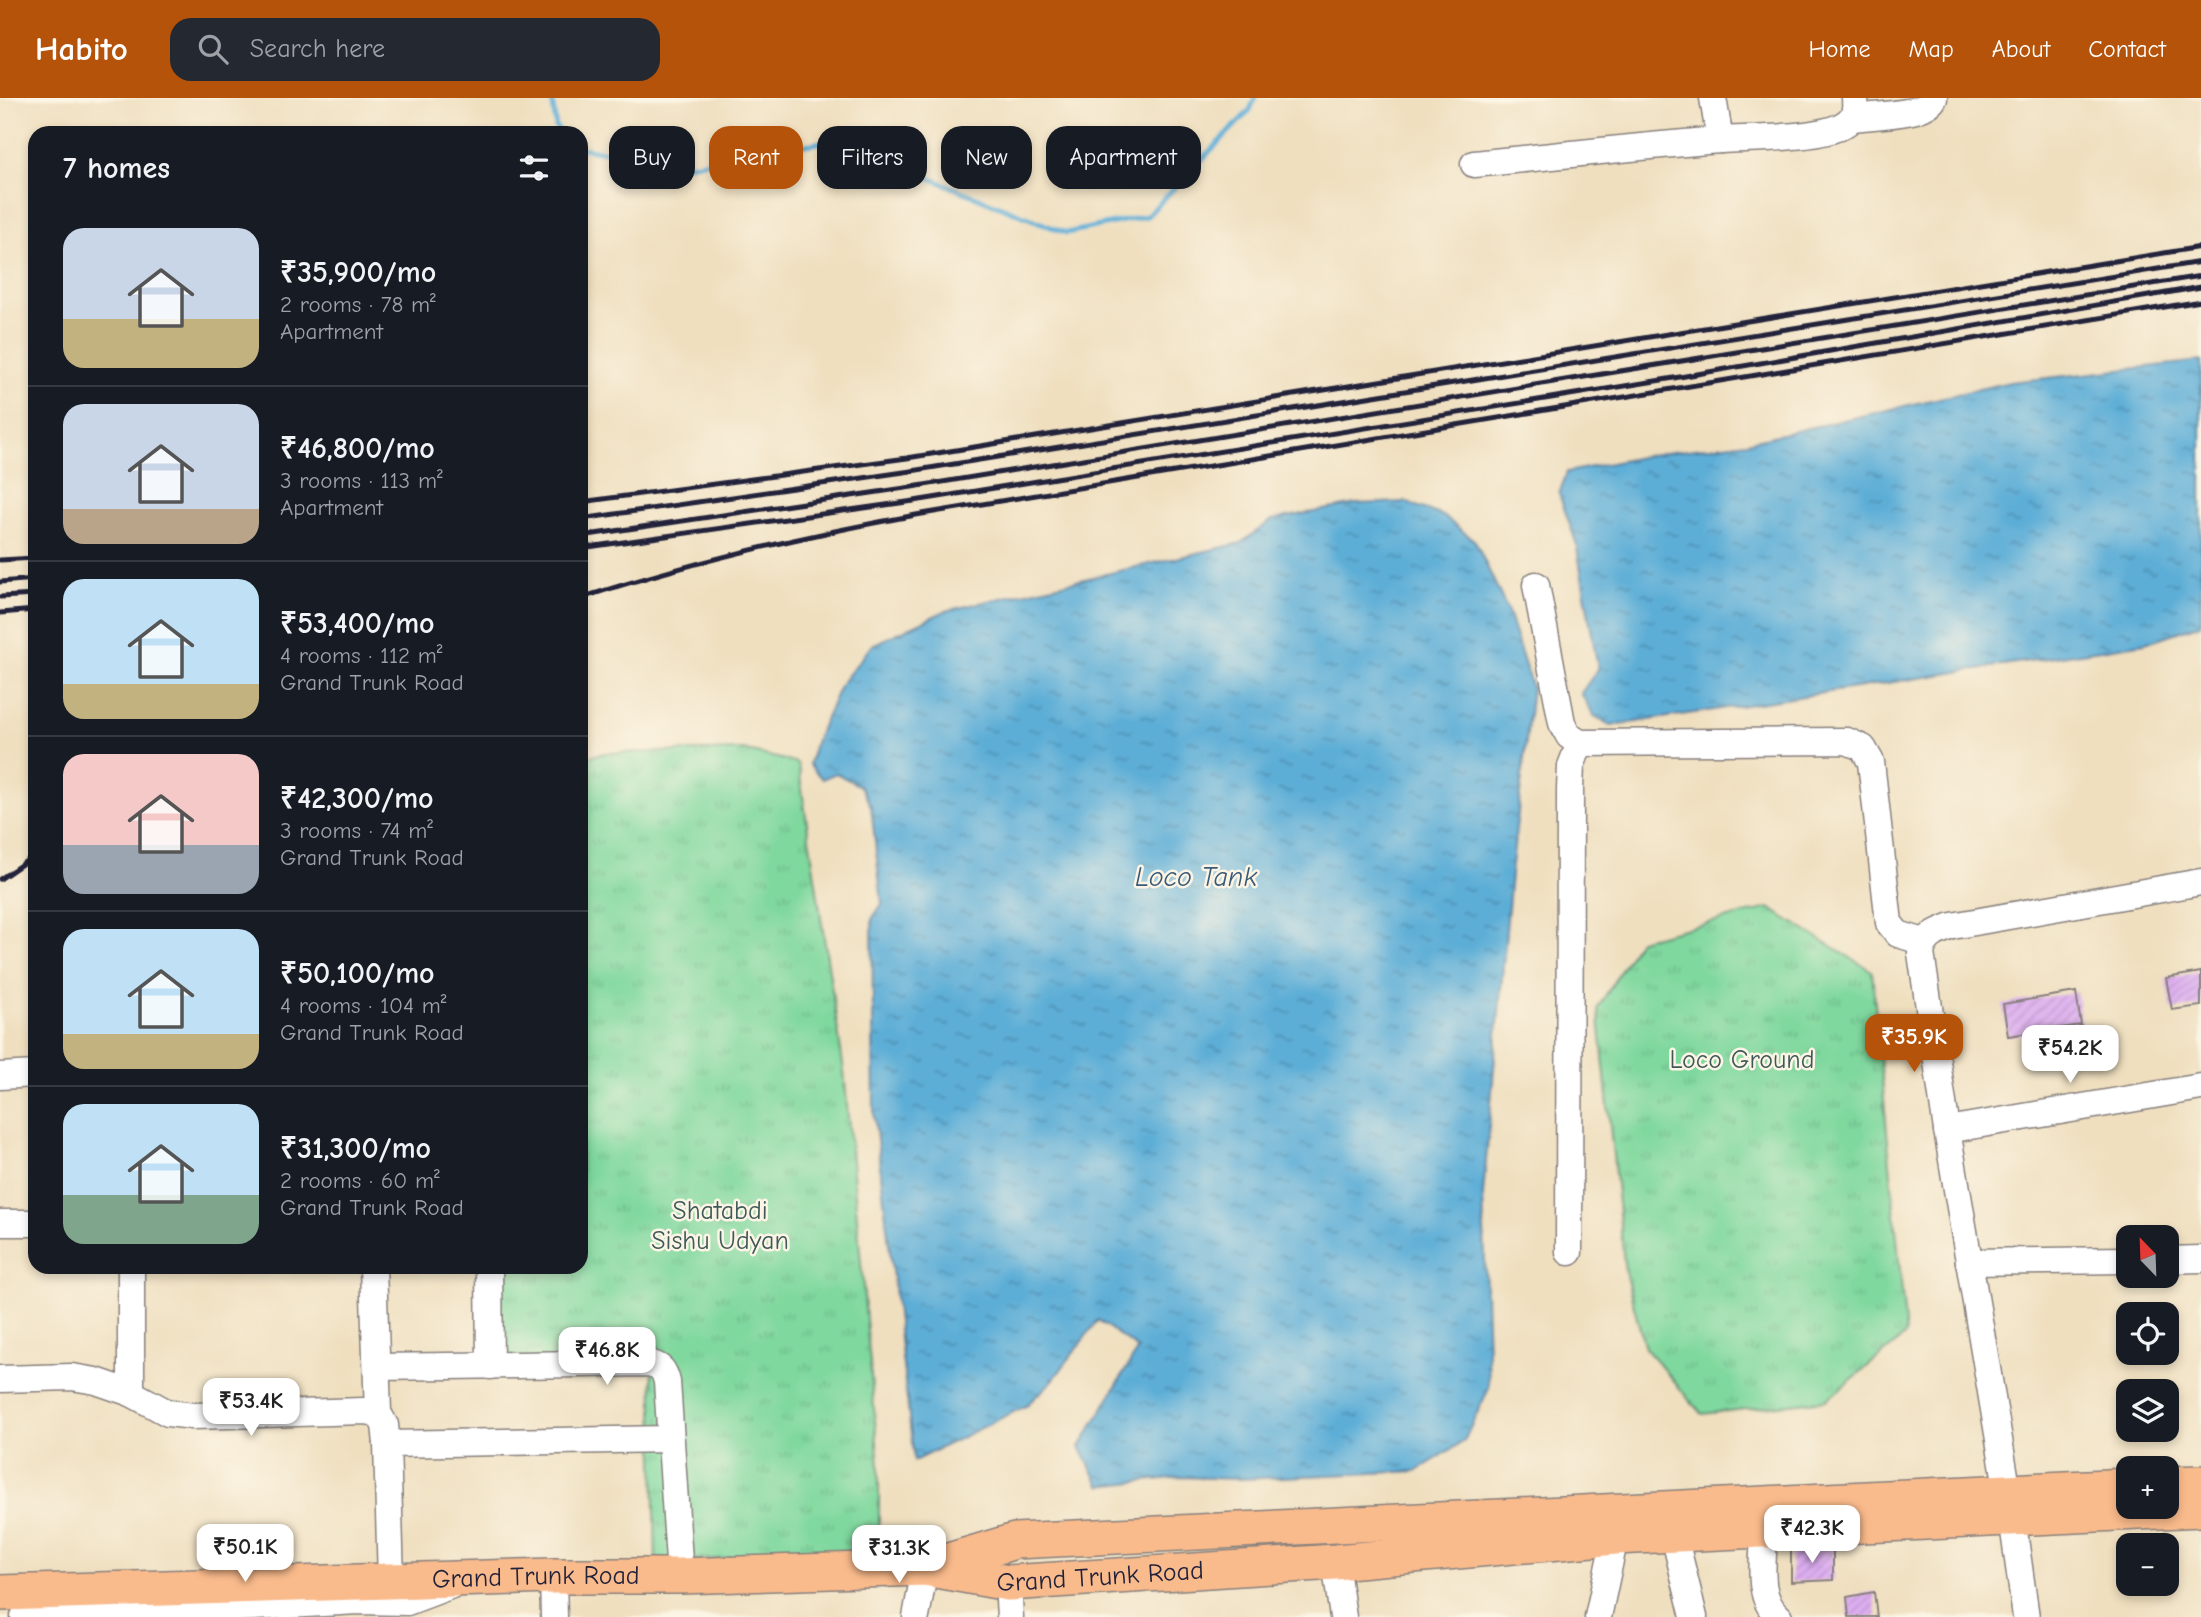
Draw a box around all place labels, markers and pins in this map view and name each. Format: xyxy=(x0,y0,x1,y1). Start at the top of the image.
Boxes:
pin: ₹35.9K xyxy=(1857,1014,1971,1074)
pin: ₹54.2K xyxy=(2013,1026,2127,1085)
pin: ₹46.8K xyxy=(550,1328,664,1387)
pin: ₹53.4K xyxy=(194,1378,308,1438)
pin: ₹42.3K xyxy=(1755,1506,1869,1565)
pin: ₹50.1K xyxy=(188,1524,302,1584)
pin: ₹31.3K xyxy=(842,1526,956,1585)

